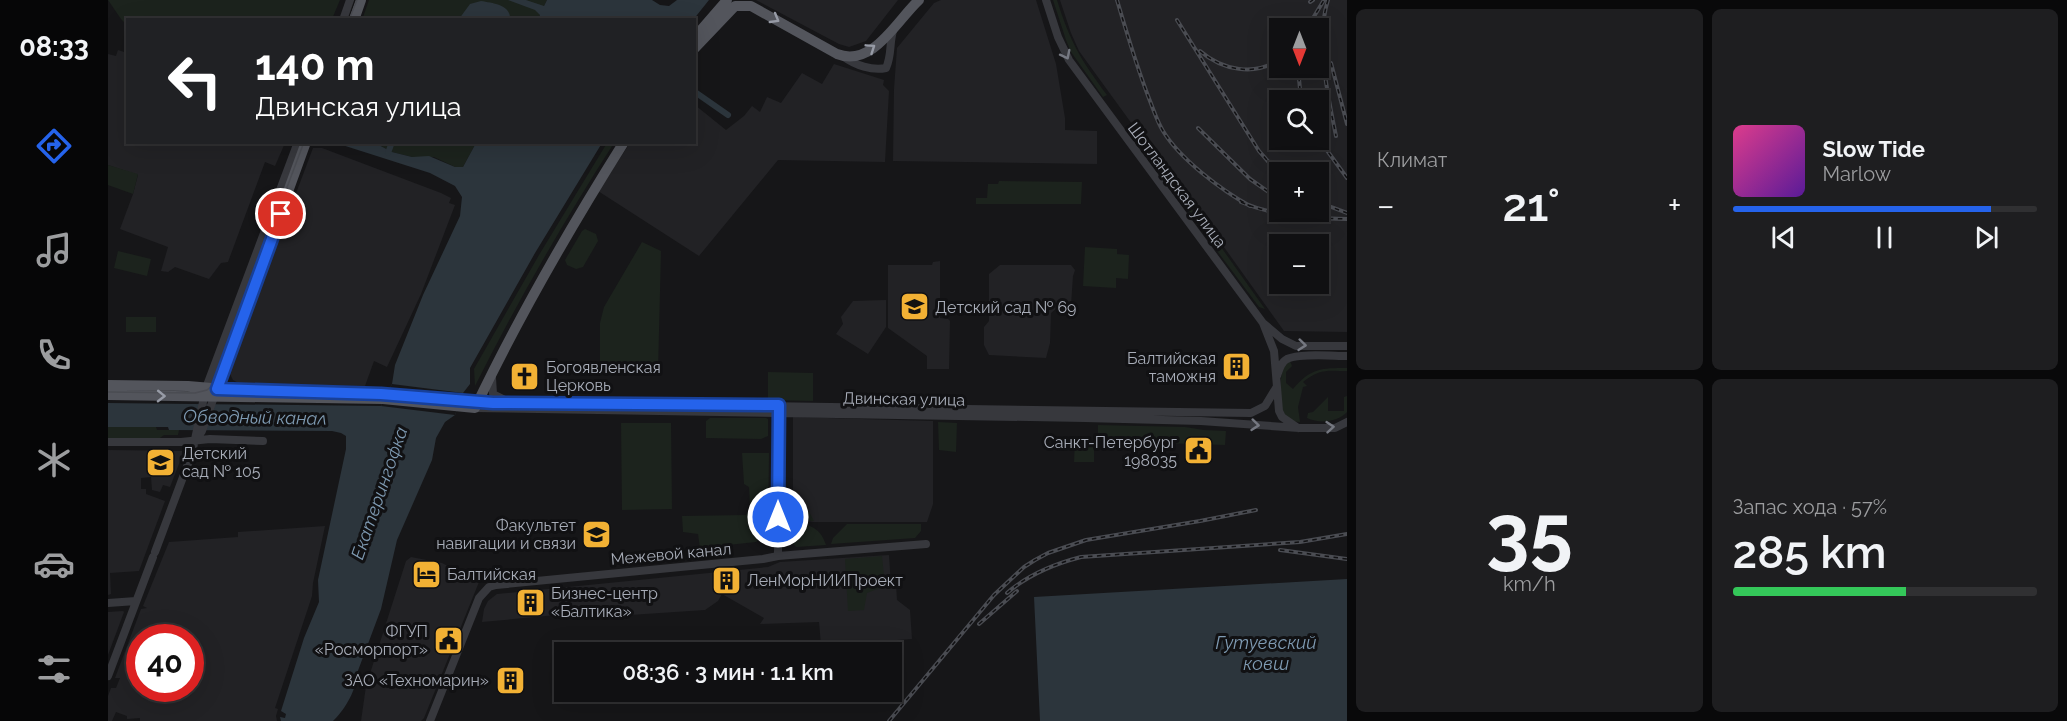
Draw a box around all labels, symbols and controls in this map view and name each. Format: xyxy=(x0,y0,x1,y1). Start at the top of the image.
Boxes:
one-way arrow xyxy=(769,12,779,23)
north arrow xyxy=(1269,18,1329,78)
map controls xyxy=(1269,18,1329,294)
text: 08:33 xyxy=(19,31,89,62)
text: 140 m xyxy=(255,41,375,90)
icon: left xyxy=(156,42,234,120)
one-way arrow xyxy=(865,44,876,55)
one-way arrow xyxy=(1059,48,1071,59)
button: search xyxy=(1269,90,1329,150)
text: Двинская улица xyxy=(255,91,462,122)
street label: Шотландская улица xyxy=(1124,119,1230,251)
icon: directions xyxy=(33,125,75,167)
text: Slow Tide xyxy=(1823,136,1925,162)
text: Климат xyxy=(1377,148,1447,172)
button: + xyxy=(1269,162,1329,222)
text: Marlow xyxy=(1823,162,1891,186)
text: 21° xyxy=(1503,179,1560,232)
text: − xyxy=(1377,186,1395,225)
text: + xyxy=(1668,186,1682,225)
pin xyxy=(255,188,306,239)
icon: arrive xyxy=(264,197,297,230)
icon: previous xyxy=(1767,221,1800,254)
icon: pause xyxy=(1868,221,1901,254)
icon: next xyxy=(1970,221,2003,254)
icon: music xyxy=(33,229,75,271)
button: − xyxy=(1269,234,1329,294)
school or university icon: Детский сад № 69 xyxy=(898,291,930,323)
place label: Детский сад № 69 xyxy=(935,298,1076,317)
icon: phone xyxy=(33,334,75,376)
one-way arrow xyxy=(1297,338,1306,351)
place label: Балтийская таможня xyxy=(1127,349,1216,386)
building icon: Балтийская таможня xyxy=(1221,351,1253,383)
place label: Богоявленская Церковь xyxy=(546,358,661,395)
church icon: Богоявленская Церковь xyxy=(509,360,541,392)
street label: Двинская улица xyxy=(843,388,965,410)
one-way arrow xyxy=(156,390,165,402)
water label: Обводный канал xyxy=(183,405,327,429)
one-way arrow xyxy=(1250,418,1259,430)
one-way arrow xyxy=(1326,421,1335,434)
water label: Екатерингофка xyxy=(347,424,412,562)
place label: Санкт-Петербург 198035 xyxy=(1044,433,1178,470)
public building icon: Санкт-Петербург 198035 xyxy=(1182,435,1214,467)
icon: climate xyxy=(33,439,75,481)
place label: Детский сад № 105 xyxy=(182,444,261,481)
school or university icon: Детский сад № 105 xyxy=(145,446,177,478)
position arrow xyxy=(746,485,810,549)
text: 35 xyxy=(1486,487,1573,578)
text: Запас хода · 57% xyxy=(1733,495,1887,519)
place label: Факультет навигации и связи xyxy=(436,516,576,553)
school or university icon: Факультет навигации и связи xyxy=(581,518,613,550)
text: 285 km xyxy=(1733,526,1887,579)
street label: Межевой канал xyxy=(610,539,732,569)
icon: car xyxy=(33,543,75,585)
hotel icon: Балтийская xyxy=(410,558,442,590)
building icon: ЛенМорНИИПроект xyxy=(710,564,742,596)
place label: Балтийская xyxy=(447,565,536,584)
place label: ЛенМорНИИПроект xyxy=(747,571,903,590)
text: km/h xyxy=(1503,572,1556,596)
place label: Бизнес-центр «Балтика» xyxy=(551,584,658,621)
building icon: Бизнес-центр «Балтика» xyxy=(514,586,546,618)
place label: ФГУП «Росморпорт» xyxy=(315,622,428,659)
speed limit sign: 40 xyxy=(126,624,204,702)
public building icon: ФГУП «Росморпорт» xyxy=(433,624,465,656)
water label: Гутуевский ковш xyxy=(1215,632,1317,674)
icon: filters xyxy=(33,648,75,690)
text: 08:36 · 3 мин · 1.1 km xyxy=(622,659,834,685)
building icon: ЗАО «Техномарин» xyxy=(494,664,526,696)
place label: ЗАО «Техномарин» xyxy=(344,671,489,690)

